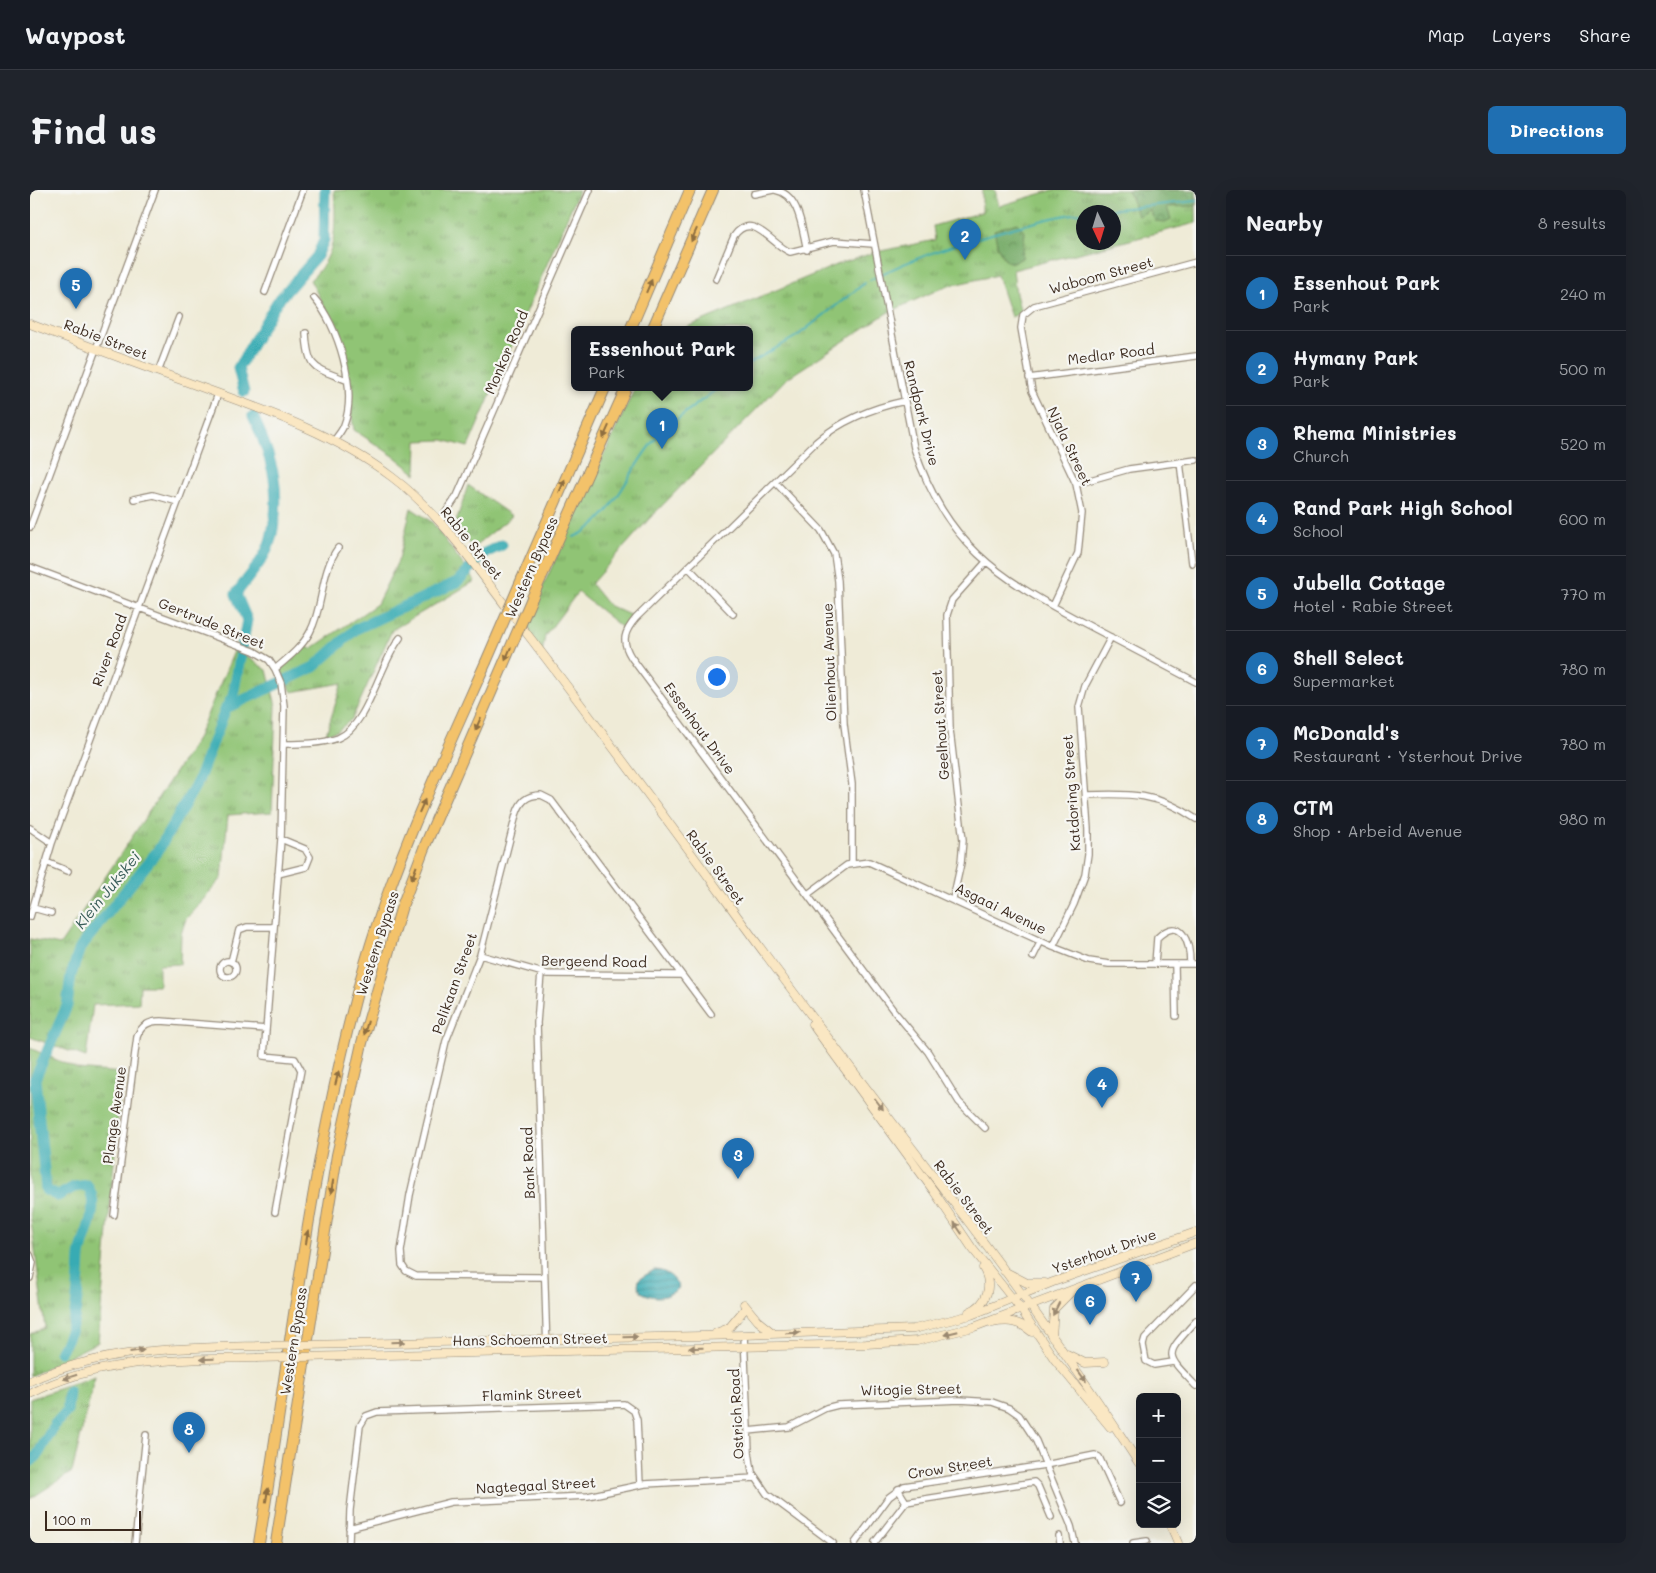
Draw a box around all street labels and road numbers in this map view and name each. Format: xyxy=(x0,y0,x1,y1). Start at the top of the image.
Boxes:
street label: Waboom Street xyxy=(1047,252,1155,298)
street label: Monkor Road xyxy=(480,307,532,397)
street label: Rabie Street xyxy=(61,314,151,364)
street label: Medlar Road xyxy=(1067,339,1156,369)
street label: Randpark Drive xyxy=(900,358,944,468)
street label: Njala Street xyxy=(1043,403,1097,489)
street label: Rabie Street xyxy=(437,503,507,583)
street label: Western Bypass xyxy=(500,513,562,621)
street label: Gertrude Street xyxy=(156,593,268,653)
street label: Olienhout Avenue xyxy=(817,603,841,721)
street label: River Road xyxy=(87,611,131,689)
street label: Geelhout Street xyxy=(927,669,953,781)
street label: Essenhout Drive xyxy=(660,678,740,778)
street label: Katdoring Street xyxy=(1057,734,1085,852)
street label: Rabie Street xyxy=(682,826,750,908)
street label: Asgaai Avenue xyxy=(952,878,1050,938)
street label: Western Bypass xyxy=(351,888,403,998)
street label: Pelikaan Street xyxy=(427,930,481,1036)
street label: Bergeend Road xyxy=(541,951,647,971)
street label: Plange Avenue xyxy=(98,1065,130,1165)
street label: Bank Road xyxy=(517,1127,539,1199)
street label: Rabie Street xyxy=(930,1156,998,1238)
street label: Ysterhout Drive xyxy=(1049,1224,1159,1278)
street label: Western Bypass xyxy=(275,1286,311,1396)
street label: Hans Schoeman Street xyxy=(452,1328,608,1350)
street label: Ostrich Road xyxy=(724,1368,748,1460)
street label: Witogie Street xyxy=(860,1379,962,1399)
street label: Flamink Street xyxy=(482,1383,582,1405)
street label: Crow Street xyxy=(906,1451,994,1483)
street label: Nagtegaal Street xyxy=(476,1472,596,1498)

